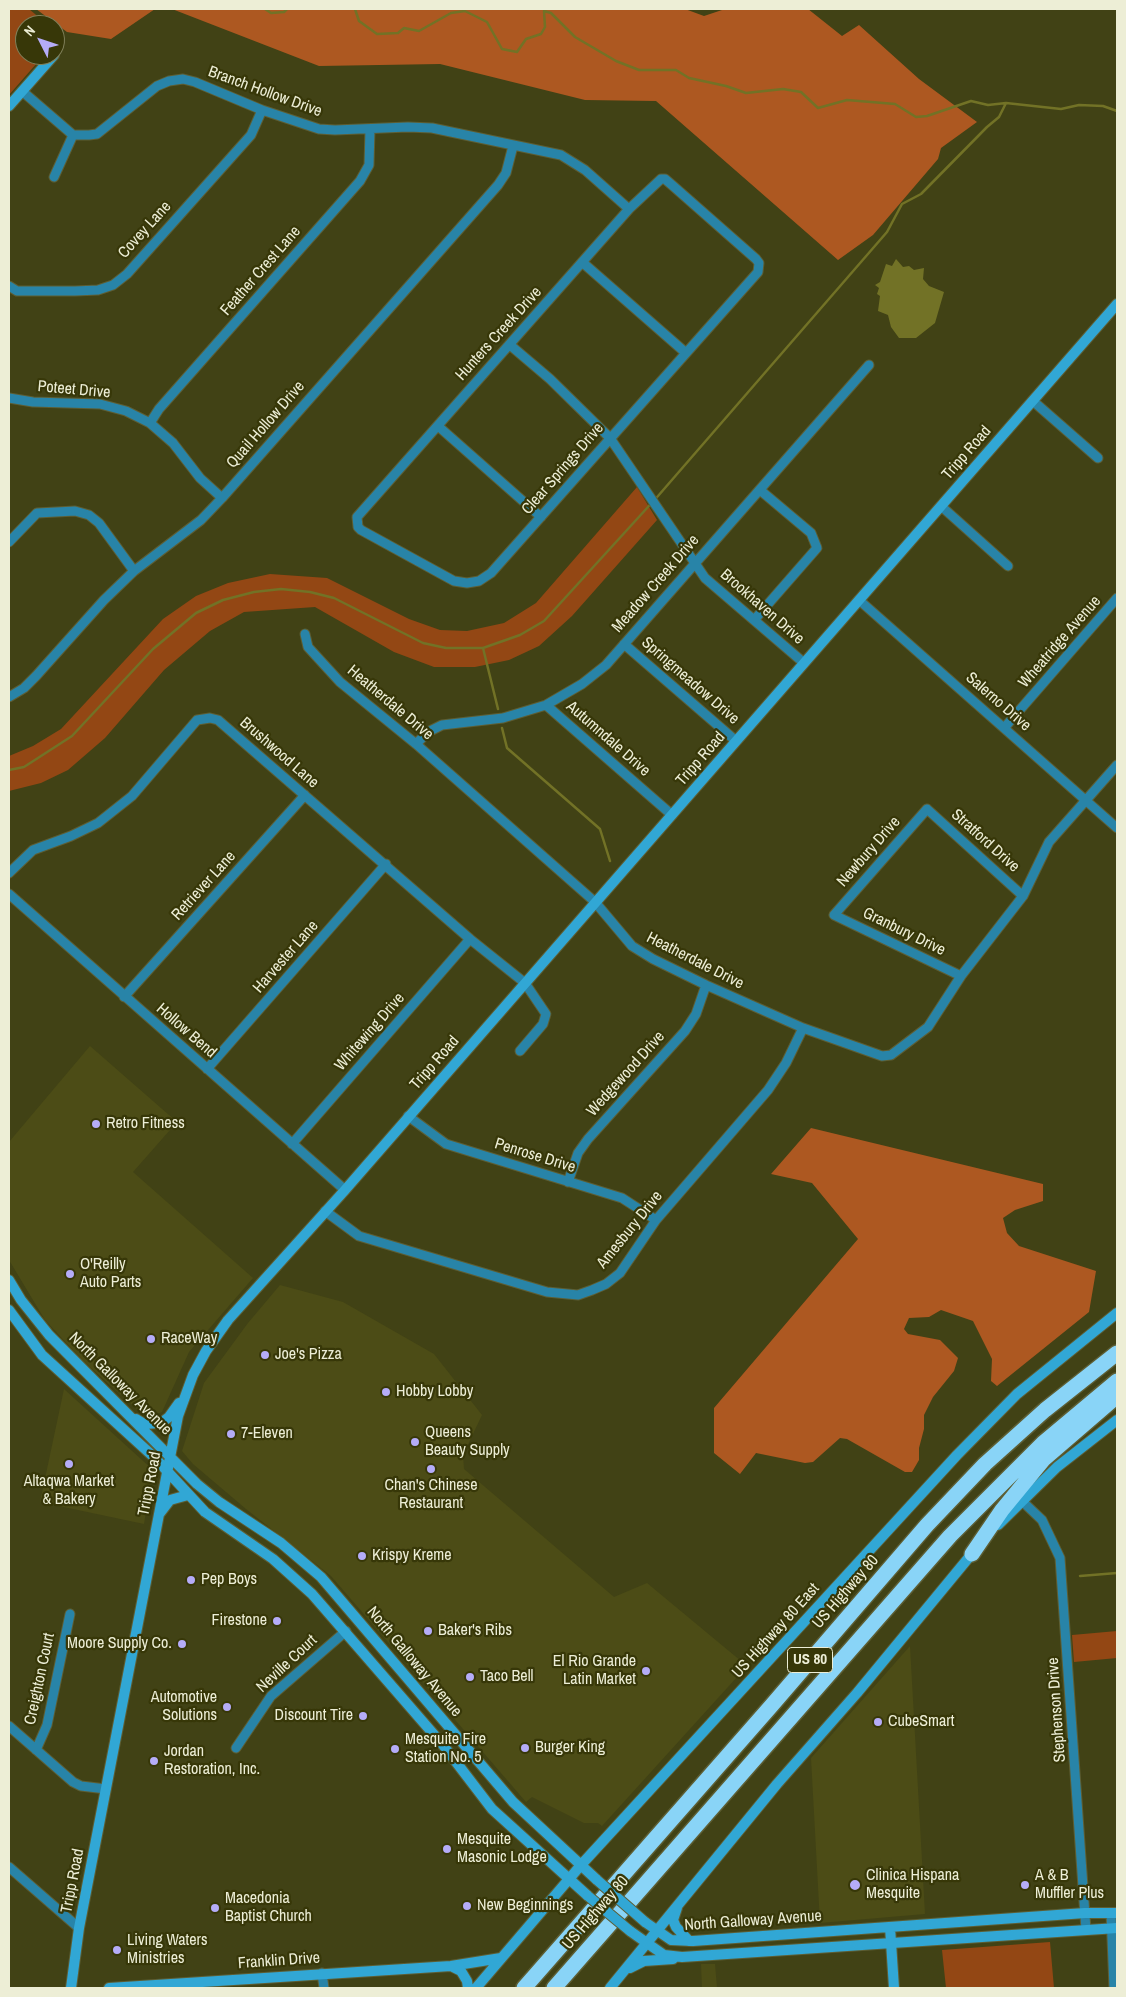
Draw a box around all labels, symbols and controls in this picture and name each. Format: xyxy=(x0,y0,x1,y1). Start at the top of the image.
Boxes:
north arrow xyxy=(15,15,65,65)
text: N xyxy=(20,22,39,40)
street label: Branch Hollow Drive xyxy=(206,63,324,121)
street label: Covey Lane xyxy=(114,198,176,262)
street label: Feather Crest Lane xyxy=(217,222,305,320)
street label: Hunters Creek Drive xyxy=(452,283,546,385)
street label: Poteet Drive xyxy=(37,377,111,403)
street label: Quail Hollow Drive xyxy=(223,377,309,473)
street label: Clear Springs Drive xyxy=(518,419,608,519)
street label: Tripp Road xyxy=(938,422,996,484)
street label: Meadow Creek Drive xyxy=(608,531,704,637)
street label: Brookhaven Drive xyxy=(716,565,808,649)
street label: Wheatridge Avenue xyxy=(1015,592,1105,692)
street label: Springmeadow Drive xyxy=(637,633,743,729)
street label: Heatherdale Drive xyxy=(343,661,437,745)
street label: Salerno Drive xyxy=(961,668,1035,736)
street label: Autumndale Drive xyxy=(562,697,654,781)
street label: Brushwood Lane xyxy=(236,713,322,793)
street label: Tripp Road xyxy=(672,728,730,790)
street label: Stratford Drive xyxy=(947,805,1023,877)
street label: Newbury Drive xyxy=(833,813,905,891)
street label: Retriever Lane xyxy=(168,847,240,925)
street label: Granbury Drive xyxy=(859,904,949,960)
street label: Harvester Lane xyxy=(249,917,323,997)
street label: Heatherdale Drive xyxy=(643,928,747,994)
street label: Whitewing Drive xyxy=(331,989,409,1075)
street label: Hollow Bend xyxy=(152,1000,220,1062)
street label: Wedgewood Drive xyxy=(583,1028,669,1120)
street label: Tripp Road xyxy=(406,1032,464,1094)
place label: Retro Fitness xyxy=(106,1114,185,1134)
marker: Retro Fitness xyxy=(90,1118,102,1130)
street label: Penrose Drive xyxy=(492,1135,578,1177)
street label: Amesbury Drive xyxy=(593,1187,667,1273)
place label: O'Reilly Auto Parts xyxy=(80,1255,141,1293)
marker: O'Reilly Auto Parts xyxy=(64,1268,76,1280)
street label: North Galloway Avenue xyxy=(65,1329,175,1439)
place label: RaceWay xyxy=(161,1329,217,1349)
marker: RaceWay xyxy=(145,1333,157,1345)
place label: Joe's Pizza xyxy=(275,1345,342,1365)
marker: Joe's Pizza xyxy=(259,1349,271,1361)
place label: Hobby Lobby xyxy=(396,1382,473,1402)
marker: Hobby Lobby xyxy=(380,1386,392,1398)
place label: Queens Beauty Supply xyxy=(425,1423,510,1461)
place label: 7-Eleven xyxy=(241,1424,293,1444)
marker: 7-Eleven xyxy=(225,1428,237,1440)
marker: Queens Beauty Supply xyxy=(409,1436,421,1448)
street label: Tripp Road xyxy=(134,1450,166,1518)
marker: Altaqwa Market & Bakery xyxy=(63,1458,75,1470)
marker: Chan's Chinese Restaurant xyxy=(425,1463,437,1475)
place label: Altaqwa Market & Bakery xyxy=(24,1472,114,1510)
place label: Chan's Chinese Restaurant xyxy=(385,1476,477,1514)
place label: Krispy Kreme xyxy=(372,1546,451,1566)
marker: Krispy Kreme xyxy=(356,1550,368,1562)
street label: US Highway 80 xyxy=(809,1551,883,1633)
place label: Pep Boys xyxy=(201,1570,257,1590)
marker: Pep Boys xyxy=(185,1574,197,1586)
street label: US Highway 80 East xyxy=(728,1580,824,1682)
street label: North Galloway Avenue xyxy=(362,1603,466,1721)
place label: Firestone xyxy=(212,1611,267,1631)
marker: Firestone xyxy=(271,1615,283,1627)
place label: Baker's Ribs xyxy=(438,1621,512,1641)
marker: Baker's Ribs xyxy=(422,1625,434,1637)
street label: Creighton Court xyxy=(21,1631,59,1727)
street label: Neville Court xyxy=(253,1631,321,1697)
place label: Moore Supply Co. xyxy=(67,1634,172,1654)
marker: Moore Supply Co. xyxy=(176,1638,188,1650)
road number: US 80 xyxy=(788,1648,832,1672)
place label: El Rio Grande Latin Market xyxy=(553,1652,636,1690)
street label: Stephenson Drive xyxy=(1044,1657,1070,1763)
marker: El Rio Grande Latin Market xyxy=(640,1665,652,1677)
place label: Taco Bell xyxy=(480,1667,533,1687)
marker: Taco Bell xyxy=(464,1671,476,1683)
place label: Automotive Solutions xyxy=(151,1688,217,1726)
marker: Automotive Solutions xyxy=(221,1701,233,1713)
place label: Discount Tire xyxy=(275,1706,353,1726)
marker: Discount Tire xyxy=(357,1710,369,1722)
place label: CubeSmart xyxy=(888,1712,954,1732)
marker: CubeSmart xyxy=(872,1716,884,1728)
place label: Mesquite Fire Station No. 5 xyxy=(405,1730,486,1768)
place label: Burger King xyxy=(535,1738,605,1758)
place label: Jordan Restoration, Inc. xyxy=(164,1742,260,1780)
marker: Burger King xyxy=(519,1742,531,1754)
marker: Mesquite Fire Station No. 5 xyxy=(389,1743,401,1755)
marker: Jordan Restoration, Inc. xyxy=(148,1755,160,1767)
place label: Mesquite Masonic Lodge xyxy=(457,1830,547,1868)
marker: Mesquite Masonic Lodge xyxy=(441,1843,453,1855)
street label: Tripp Road xyxy=(57,1847,89,1915)
place label: Clinica Hispana Mesquite xyxy=(866,1866,959,1904)
place label: A & B Muffler Plus xyxy=(1035,1866,1104,1904)
street label: US Highway 80 xyxy=(559,1872,633,1954)
marker: Clinica Hispana Mesquite xyxy=(848,1878,862,1892)
marker: A & B Muffler Plus xyxy=(1019,1879,1031,1891)
place label: Macedonia Baptist Church xyxy=(225,1889,312,1927)
place label: New Beginnings xyxy=(477,1896,573,1916)
marker: New Beginnings xyxy=(461,1900,473,1912)
marker: Macedonia Baptist Church xyxy=(209,1902,221,1914)
street label: North Galloway Avenue xyxy=(684,1907,822,1935)
place label: Living Waters Ministries xyxy=(127,1931,207,1969)
marker: Living Waters Ministries xyxy=(111,1944,123,1956)
street label: Franklin Drive xyxy=(237,1949,321,1973)

